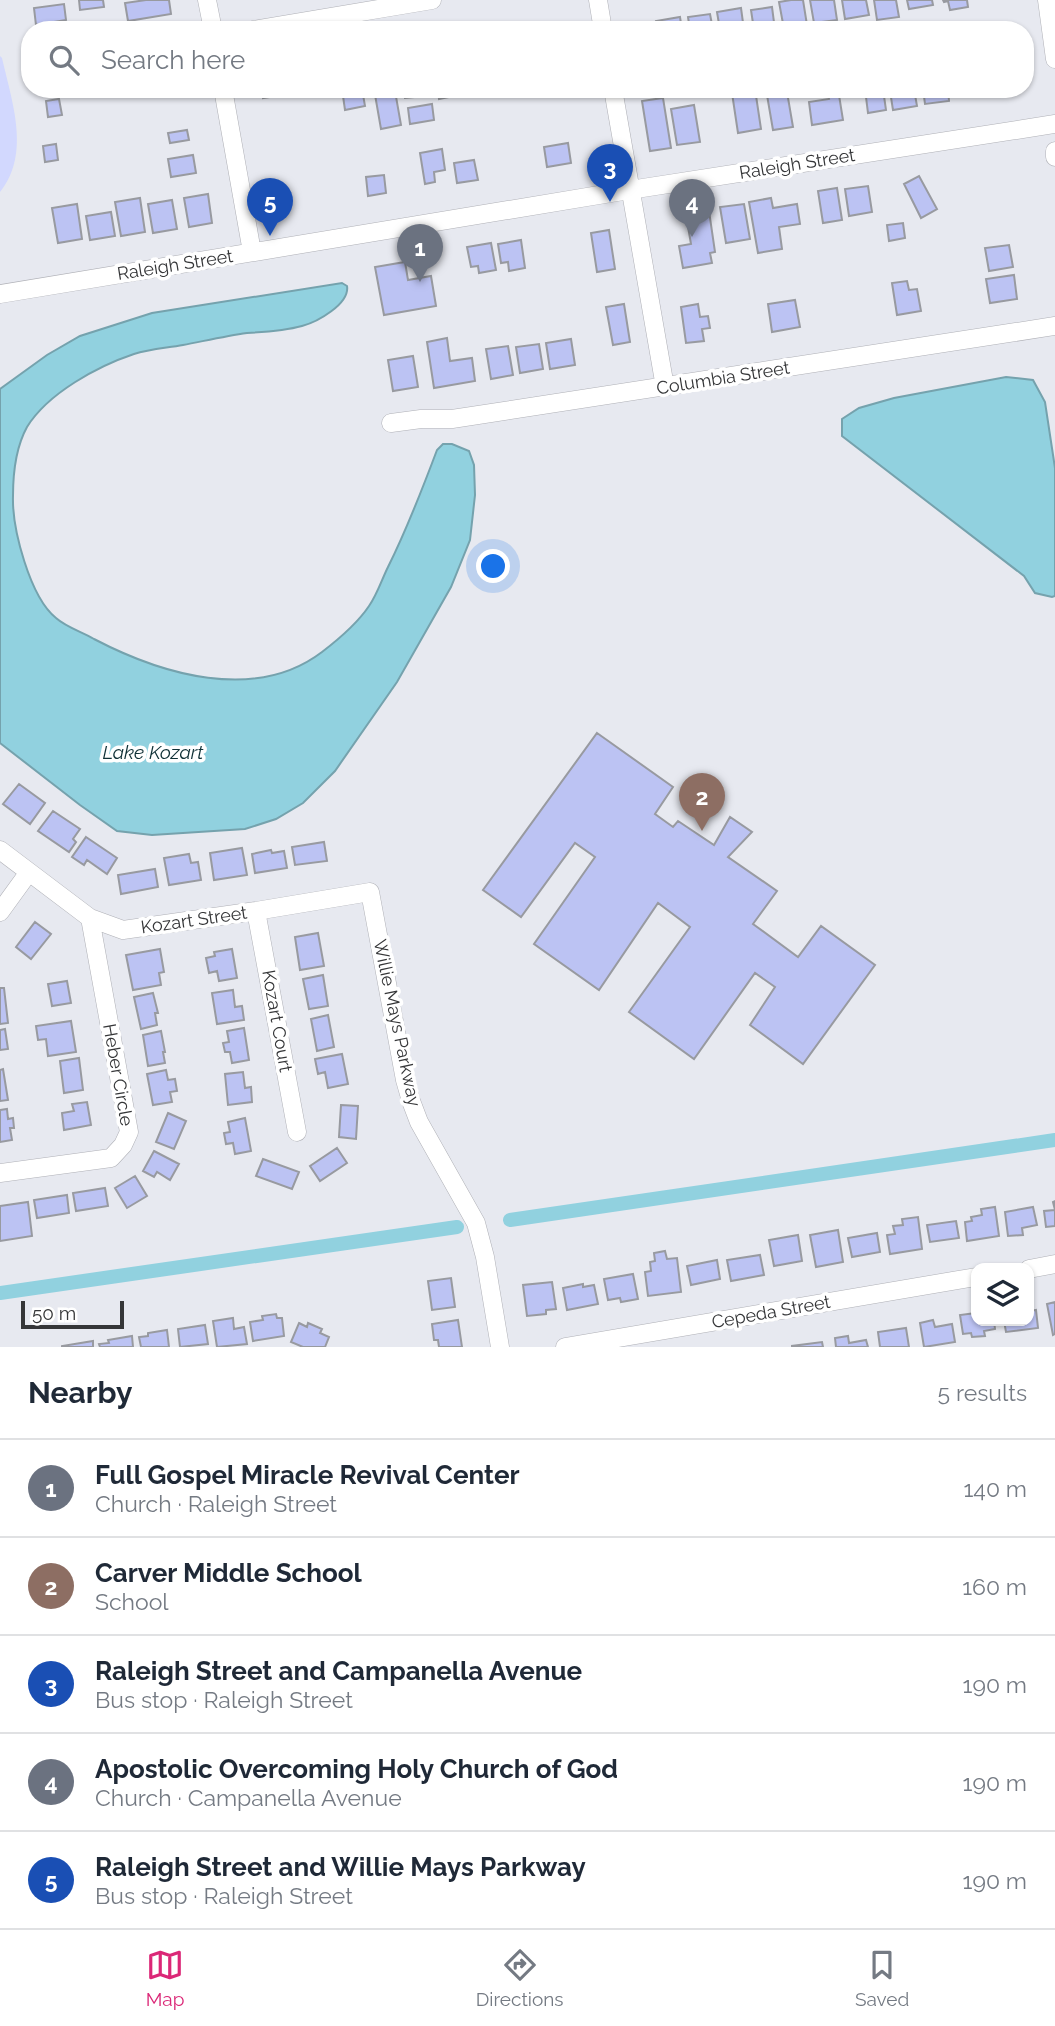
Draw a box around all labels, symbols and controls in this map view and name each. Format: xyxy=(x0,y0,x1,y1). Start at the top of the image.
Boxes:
search box xyxy=(21,21,1034,98)
icon: search xyxy=(45,41,83,79)
text: Search here xyxy=(101,45,245,75)
pin: 3 xyxy=(587,144,633,202)
street label: Raleigh Street xyxy=(738,144,856,183)
pin: 5 xyxy=(247,178,293,236)
pin: 4 xyxy=(669,179,715,237)
pin: 1 xyxy=(397,224,443,282)
street label: Raleigh Street xyxy=(116,245,234,284)
street label: Columbia Street xyxy=(655,357,791,398)
your location xyxy=(476,549,510,583)
water label: Lake Kozart xyxy=(103,741,204,763)
pin: 2 xyxy=(679,773,725,831)
street label: Kozart Street xyxy=(139,902,248,937)
street label: Willie Mays Parkway xyxy=(370,938,425,1108)
street label: Kozart Court xyxy=(258,968,297,1074)
street label: Heber Circle xyxy=(99,1022,138,1128)
map controls xyxy=(971,1263,1034,1326)
button: layers xyxy=(971,1263,1034,1326)
street label: Cepeda Street xyxy=(710,1291,832,1332)
scale bar xyxy=(21,1298,124,1330)
text: 50 m xyxy=(32,1302,76,1324)
text: Nearby xyxy=(28,1375,132,1410)
text: 5 results xyxy=(938,1379,1027,1406)
text: Full Gospel Miracle Revival Center xyxy=(95,1460,520,1490)
text: 1 xyxy=(45,1475,57,1502)
text: 140 m xyxy=(964,1475,1027,1502)
text: Church · Raleigh Street xyxy=(95,1490,337,1517)
text: Carver Middle School xyxy=(95,1558,362,1588)
text: 2 xyxy=(45,1573,57,1600)
text: 160 m xyxy=(962,1573,1027,1600)
text: School xyxy=(95,1588,169,1615)
text: Raleigh Street and Campanella Avenue xyxy=(95,1656,582,1686)
text: 3 xyxy=(45,1671,57,1698)
text: 190 m xyxy=(963,1671,1027,1698)
text: Bus stop · Raleigh Street xyxy=(95,1686,353,1713)
text: Apostolic Overcoming Holy Church of God xyxy=(95,1754,618,1784)
text: 4 xyxy=(44,1769,58,1796)
text: 190 m xyxy=(963,1769,1027,1796)
text: Church · Campanella Avenue xyxy=(95,1784,402,1811)
text: Raleigh Street and Willie Mays Parkway xyxy=(95,1852,586,1882)
text: 5 xyxy=(45,1867,57,1894)
text: 190 m xyxy=(963,1867,1027,1894)
text: Bus stop · Raleigh Street xyxy=(95,1882,353,1909)
tab: Map xyxy=(146,1946,184,2010)
tab: Directions xyxy=(476,1946,564,2010)
tab: Saved xyxy=(855,1946,909,2010)

